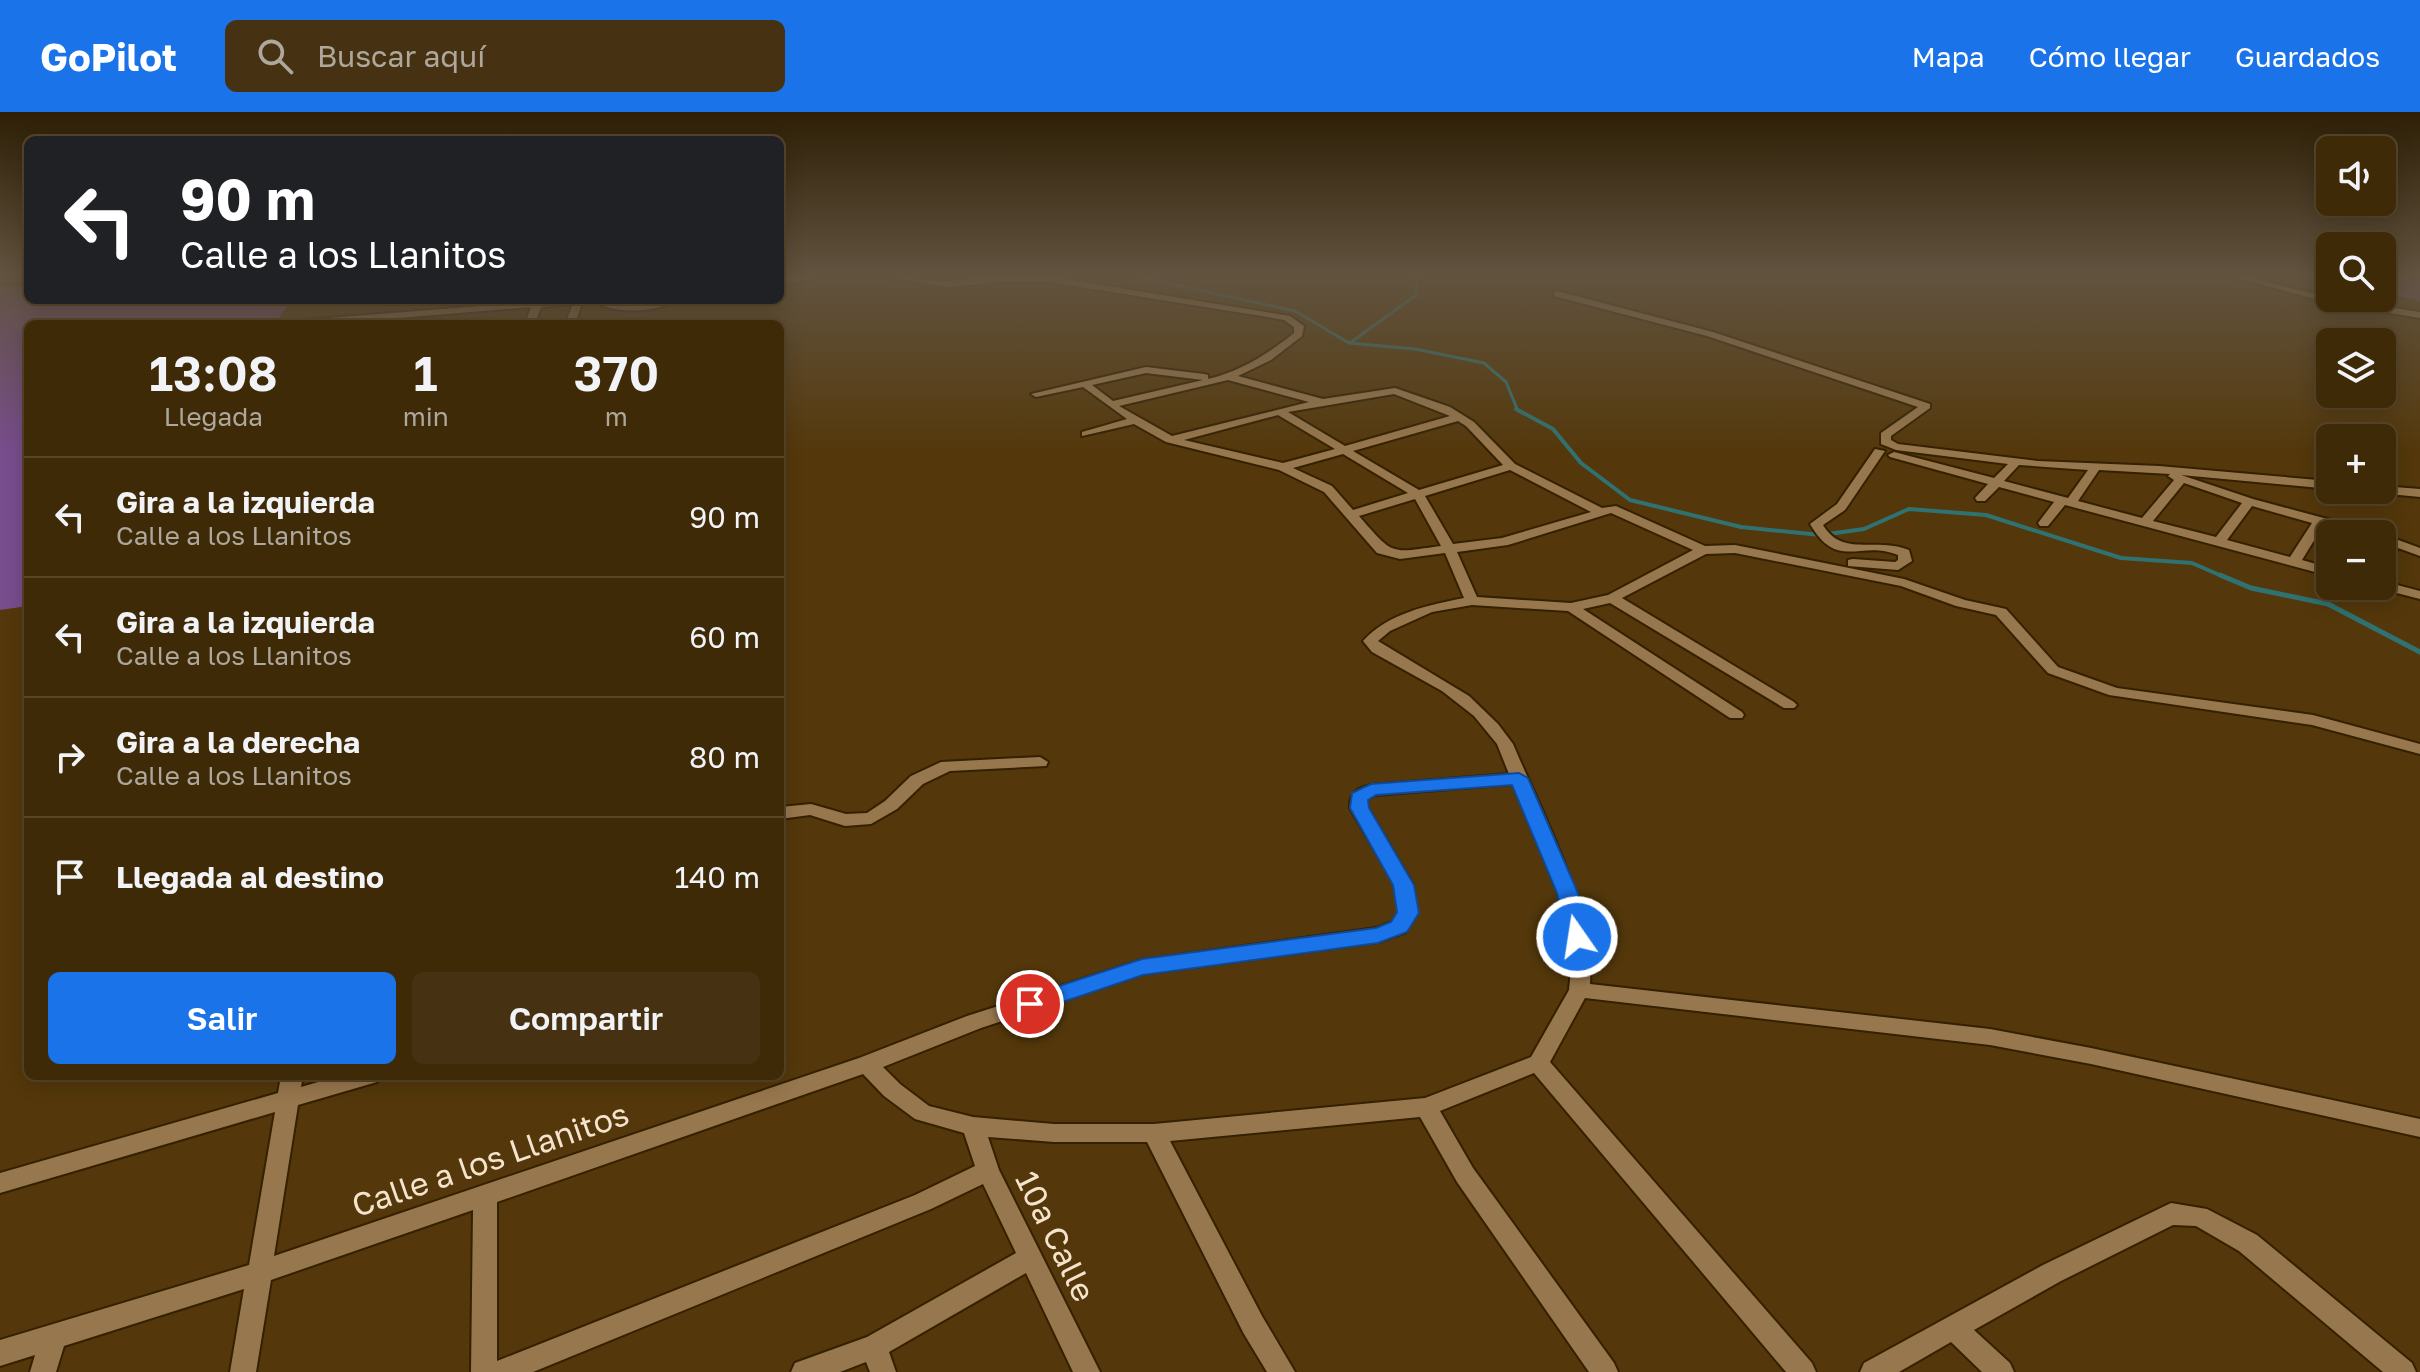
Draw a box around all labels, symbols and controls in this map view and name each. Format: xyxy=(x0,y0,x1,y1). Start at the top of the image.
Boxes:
search box xyxy=(225,20,785,92)
text: GoPilot xyxy=(40,34,177,79)
icon: search xyxy=(253,34,297,78)
text: Buscar aquí xyxy=(317,38,485,74)
text: Mapa xyxy=(1912,40,1985,73)
text: Cómo llegar xyxy=(2029,40,2191,73)
text: Guardados xyxy=(2235,40,2380,73)
map controls xyxy=(2316,136,2396,600)
button: sound xyxy=(2316,136,2396,216)
text: 90 m xyxy=(180,165,315,232)
icon: left xyxy=(48,168,152,272)
button: search xyxy=(2316,232,2396,312)
text: Calle a los Llanitos xyxy=(180,233,506,276)
button: layers xyxy=(2316,328,2396,408)
text: 13:08 xyxy=(149,344,278,402)
text: 1 xyxy=(414,344,438,402)
text: 370 xyxy=(574,344,659,402)
text: Llegada xyxy=(164,401,263,432)
text: min xyxy=(403,401,449,432)
text: m xyxy=(605,401,628,432)
button: + xyxy=(2316,424,2396,504)
text: Gira a la izquierda xyxy=(116,484,375,520)
icon: left xyxy=(48,495,92,539)
text: 90 m xyxy=(689,499,760,535)
text: Calle a los Llanitos xyxy=(116,520,352,551)
button: − xyxy=(2316,520,2396,600)
text: Gira a la izquierda xyxy=(116,604,375,640)
icon: left xyxy=(48,615,92,659)
text: 60 m xyxy=(689,619,760,655)
text: Calle a los Llanitos xyxy=(116,640,352,671)
text: Gira a la derecha xyxy=(116,724,360,760)
icon: right xyxy=(48,735,92,779)
text: 80 m xyxy=(689,739,760,775)
text: Calle a los Llanitos xyxy=(116,760,352,791)
icon: arrive xyxy=(48,855,92,899)
text: Llegada al destino xyxy=(116,859,384,895)
text: 140 m xyxy=(675,859,760,895)
position arrow xyxy=(1535,895,1619,979)
pin xyxy=(996,970,1064,1038)
button: Salir xyxy=(48,972,396,1064)
button: Compartir xyxy=(412,972,760,1064)
icon: arrive xyxy=(1008,982,1052,1026)
street label: Calle a los Llanitos xyxy=(347,1094,633,1224)
street label: 10a Calle xyxy=(1008,1165,1104,1307)

